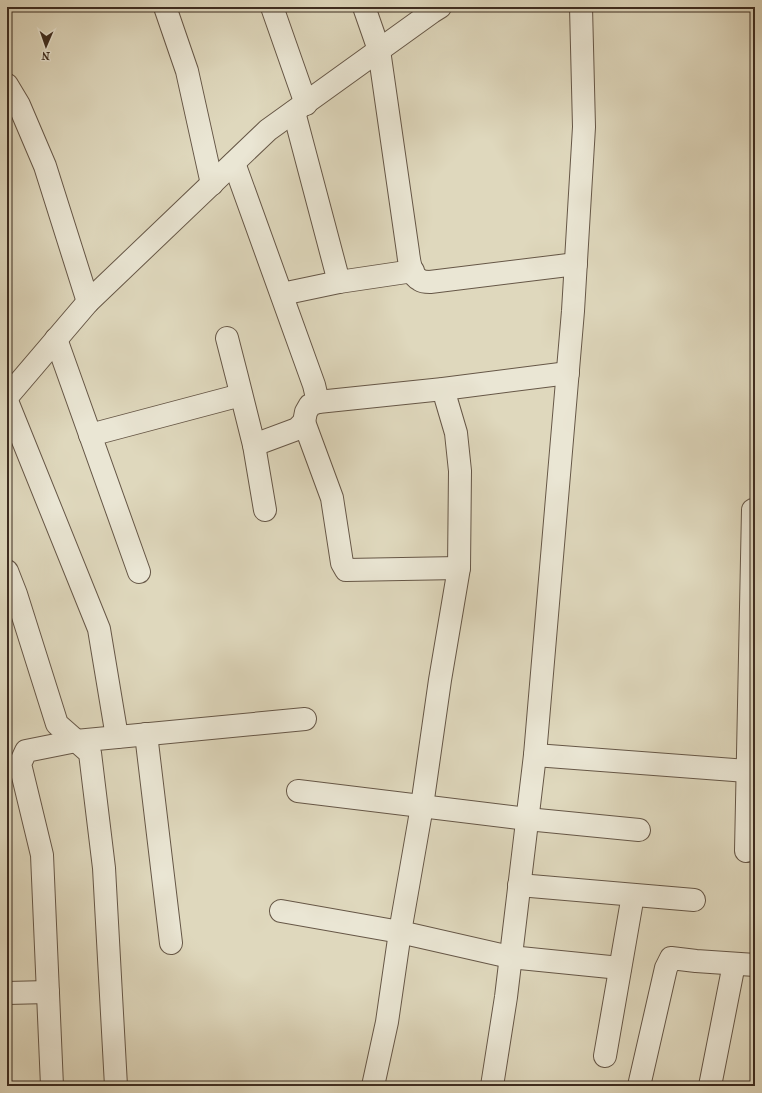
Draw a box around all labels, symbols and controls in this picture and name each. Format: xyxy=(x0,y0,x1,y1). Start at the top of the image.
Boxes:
north arrow xyxy=(26,26,66,66)
text: N xyxy=(41,49,50,62)

